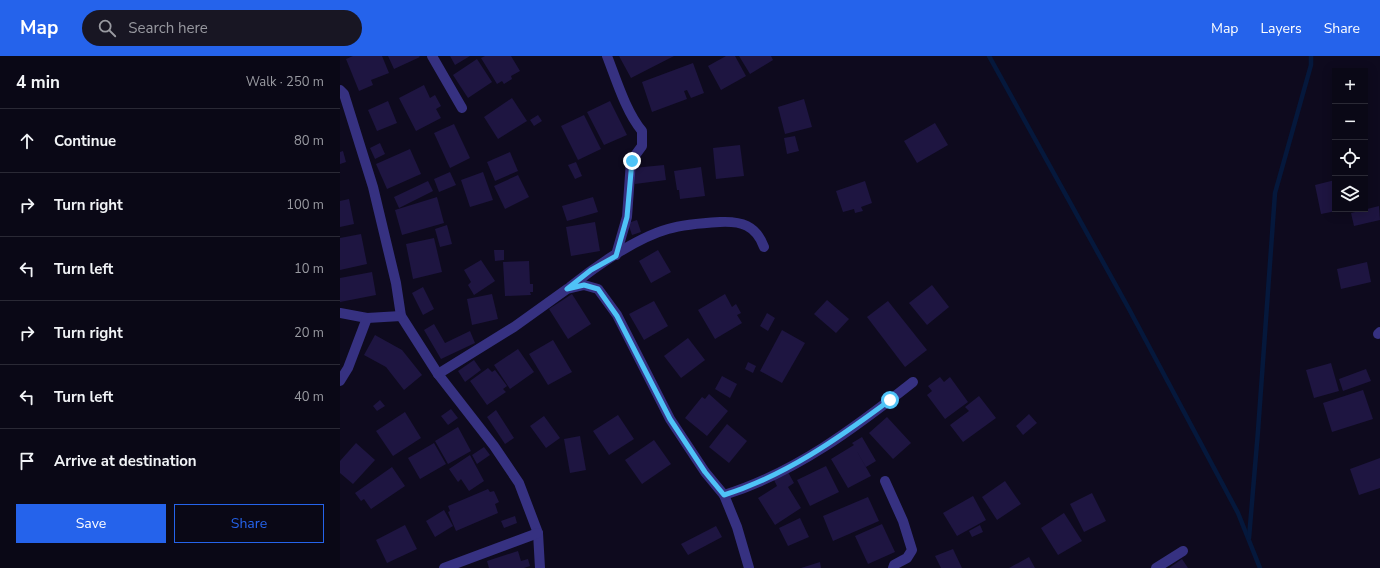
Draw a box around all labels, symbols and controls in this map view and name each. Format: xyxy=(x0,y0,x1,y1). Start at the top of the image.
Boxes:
search box xyxy=(82,10,362,46)
text: Map xyxy=(20,15,58,41)
icon: search xyxy=(96,17,118,39)
text: Search here xyxy=(128,18,208,38)
text: Map xyxy=(1211,19,1238,38)
text: Layers xyxy=(1260,19,1302,38)
text: Share xyxy=(1324,19,1360,38)
map controls xyxy=(1332,68,1368,212)
button: + xyxy=(1332,68,1368,104)
text: 4 min xyxy=(16,71,60,94)
text: Walk · 250 m xyxy=(246,73,324,91)
button: − xyxy=(1332,104,1368,140)
icon: ahead xyxy=(16,130,38,152)
text: Continue xyxy=(54,131,116,151)
text: 80 m xyxy=(294,132,324,150)
button: locate xyxy=(1332,140,1368,176)
route end xyxy=(623,152,641,170)
button: layers xyxy=(1332,176,1368,212)
icon: right xyxy=(16,194,38,216)
text: Turn right xyxy=(54,195,123,215)
text: 100 m xyxy=(286,196,324,214)
icon: left xyxy=(16,258,38,280)
text: Turn left xyxy=(54,259,113,279)
text: 10 m xyxy=(294,260,324,278)
icon: right xyxy=(16,322,38,344)
text: Turn right xyxy=(54,323,123,343)
text: 20 m xyxy=(294,324,324,342)
icon: left xyxy=(16,386,38,408)
text: Turn left xyxy=(54,387,113,407)
text: 40 m xyxy=(294,388,324,406)
route start xyxy=(881,391,899,409)
icon: arrive xyxy=(16,450,38,472)
text: Arrive at destination xyxy=(54,451,197,471)
button: Save xyxy=(16,504,166,543)
button: Share xyxy=(174,504,324,543)

